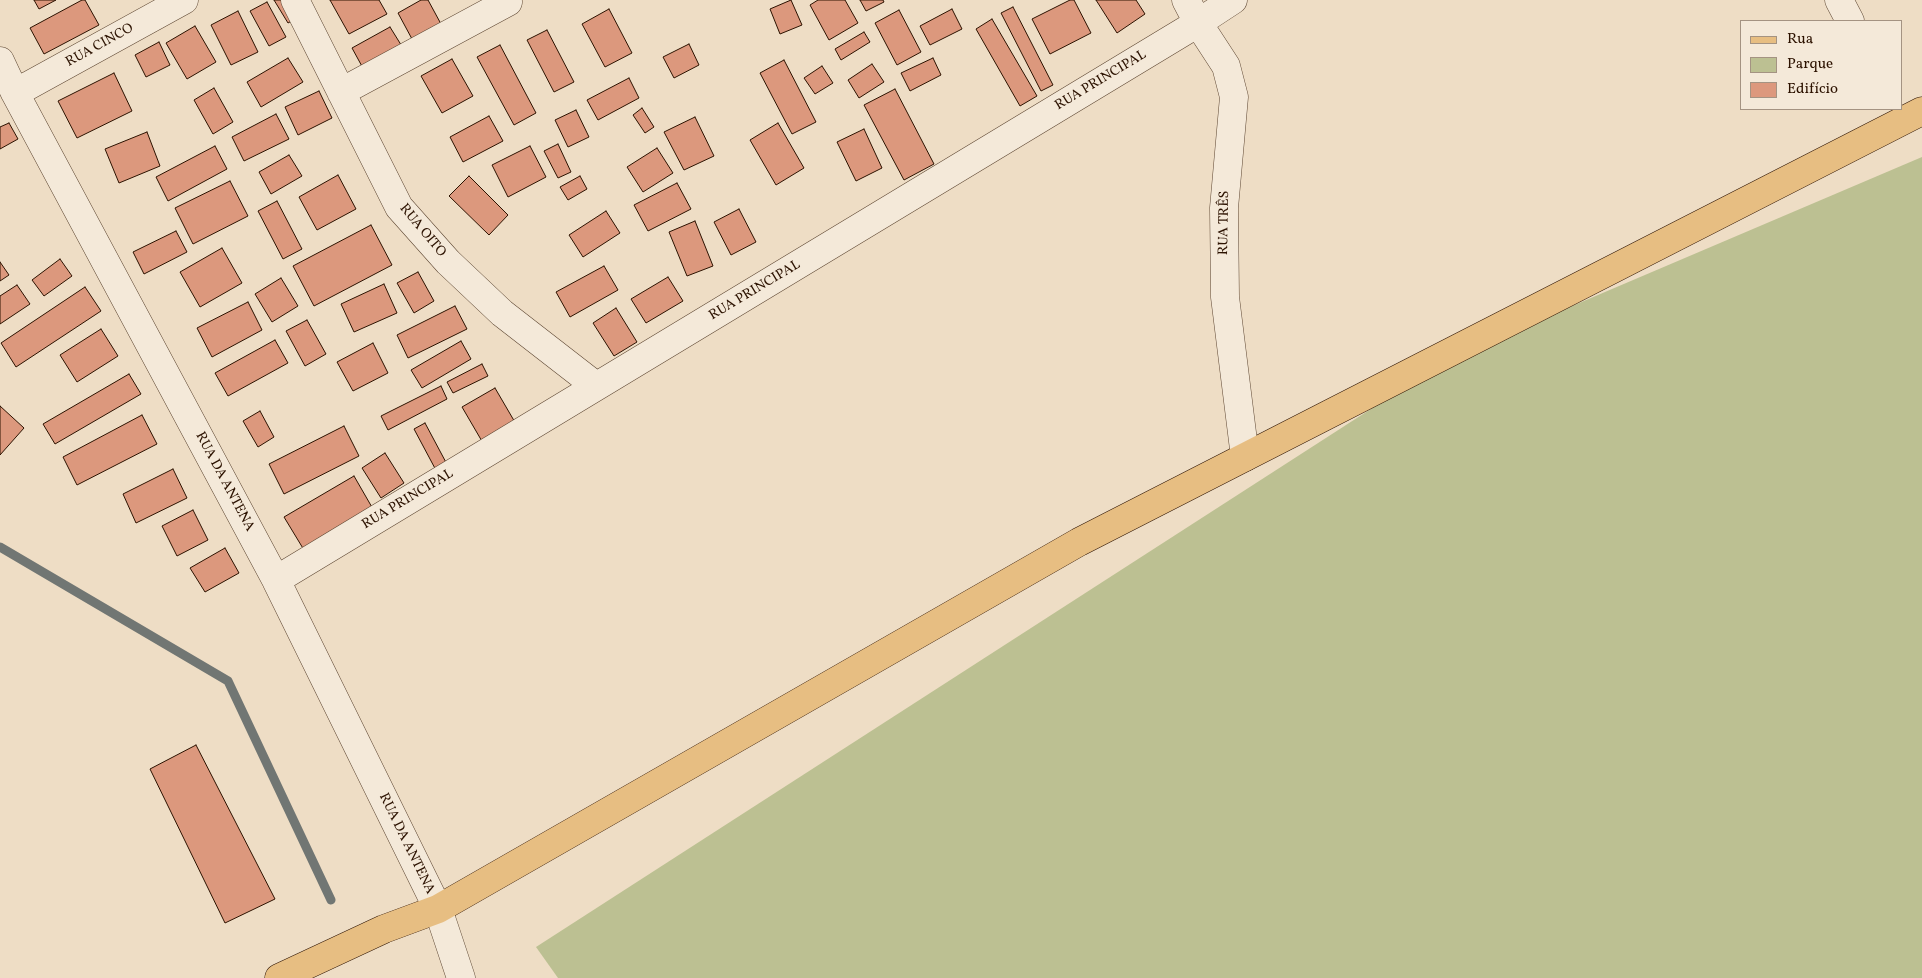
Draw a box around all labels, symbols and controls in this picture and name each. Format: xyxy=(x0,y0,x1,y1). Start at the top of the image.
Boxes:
legend xyxy=(1740,20,1902,110)
street label: RUA CINCO xyxy=(63,21,137,71)
text: Rua xyxy=(1787,29,1813,50)
street label: RUA PRINCIPAL xyxy=(1052,47,1150,115)
text: Parque xyxy=(1787,54,1833,75)
text: Edifício xyxy=(1787,79,1838,100)
street label: RUA TRÊS xyxy=(1216,191,1234,255)
street label: RUA OITO xyxy=(395,201,449,261)
street label: RUA PRINCIPAL xyxy=(706,257,804,325)
street label: RUA DA ANTENA xyxy=(191,429,257,535)
street label: RUA PRINCIPAL xyxy=(359,466,457,534)
street label: RUA DA ANTENA xyxy=(374,791,438,897)

